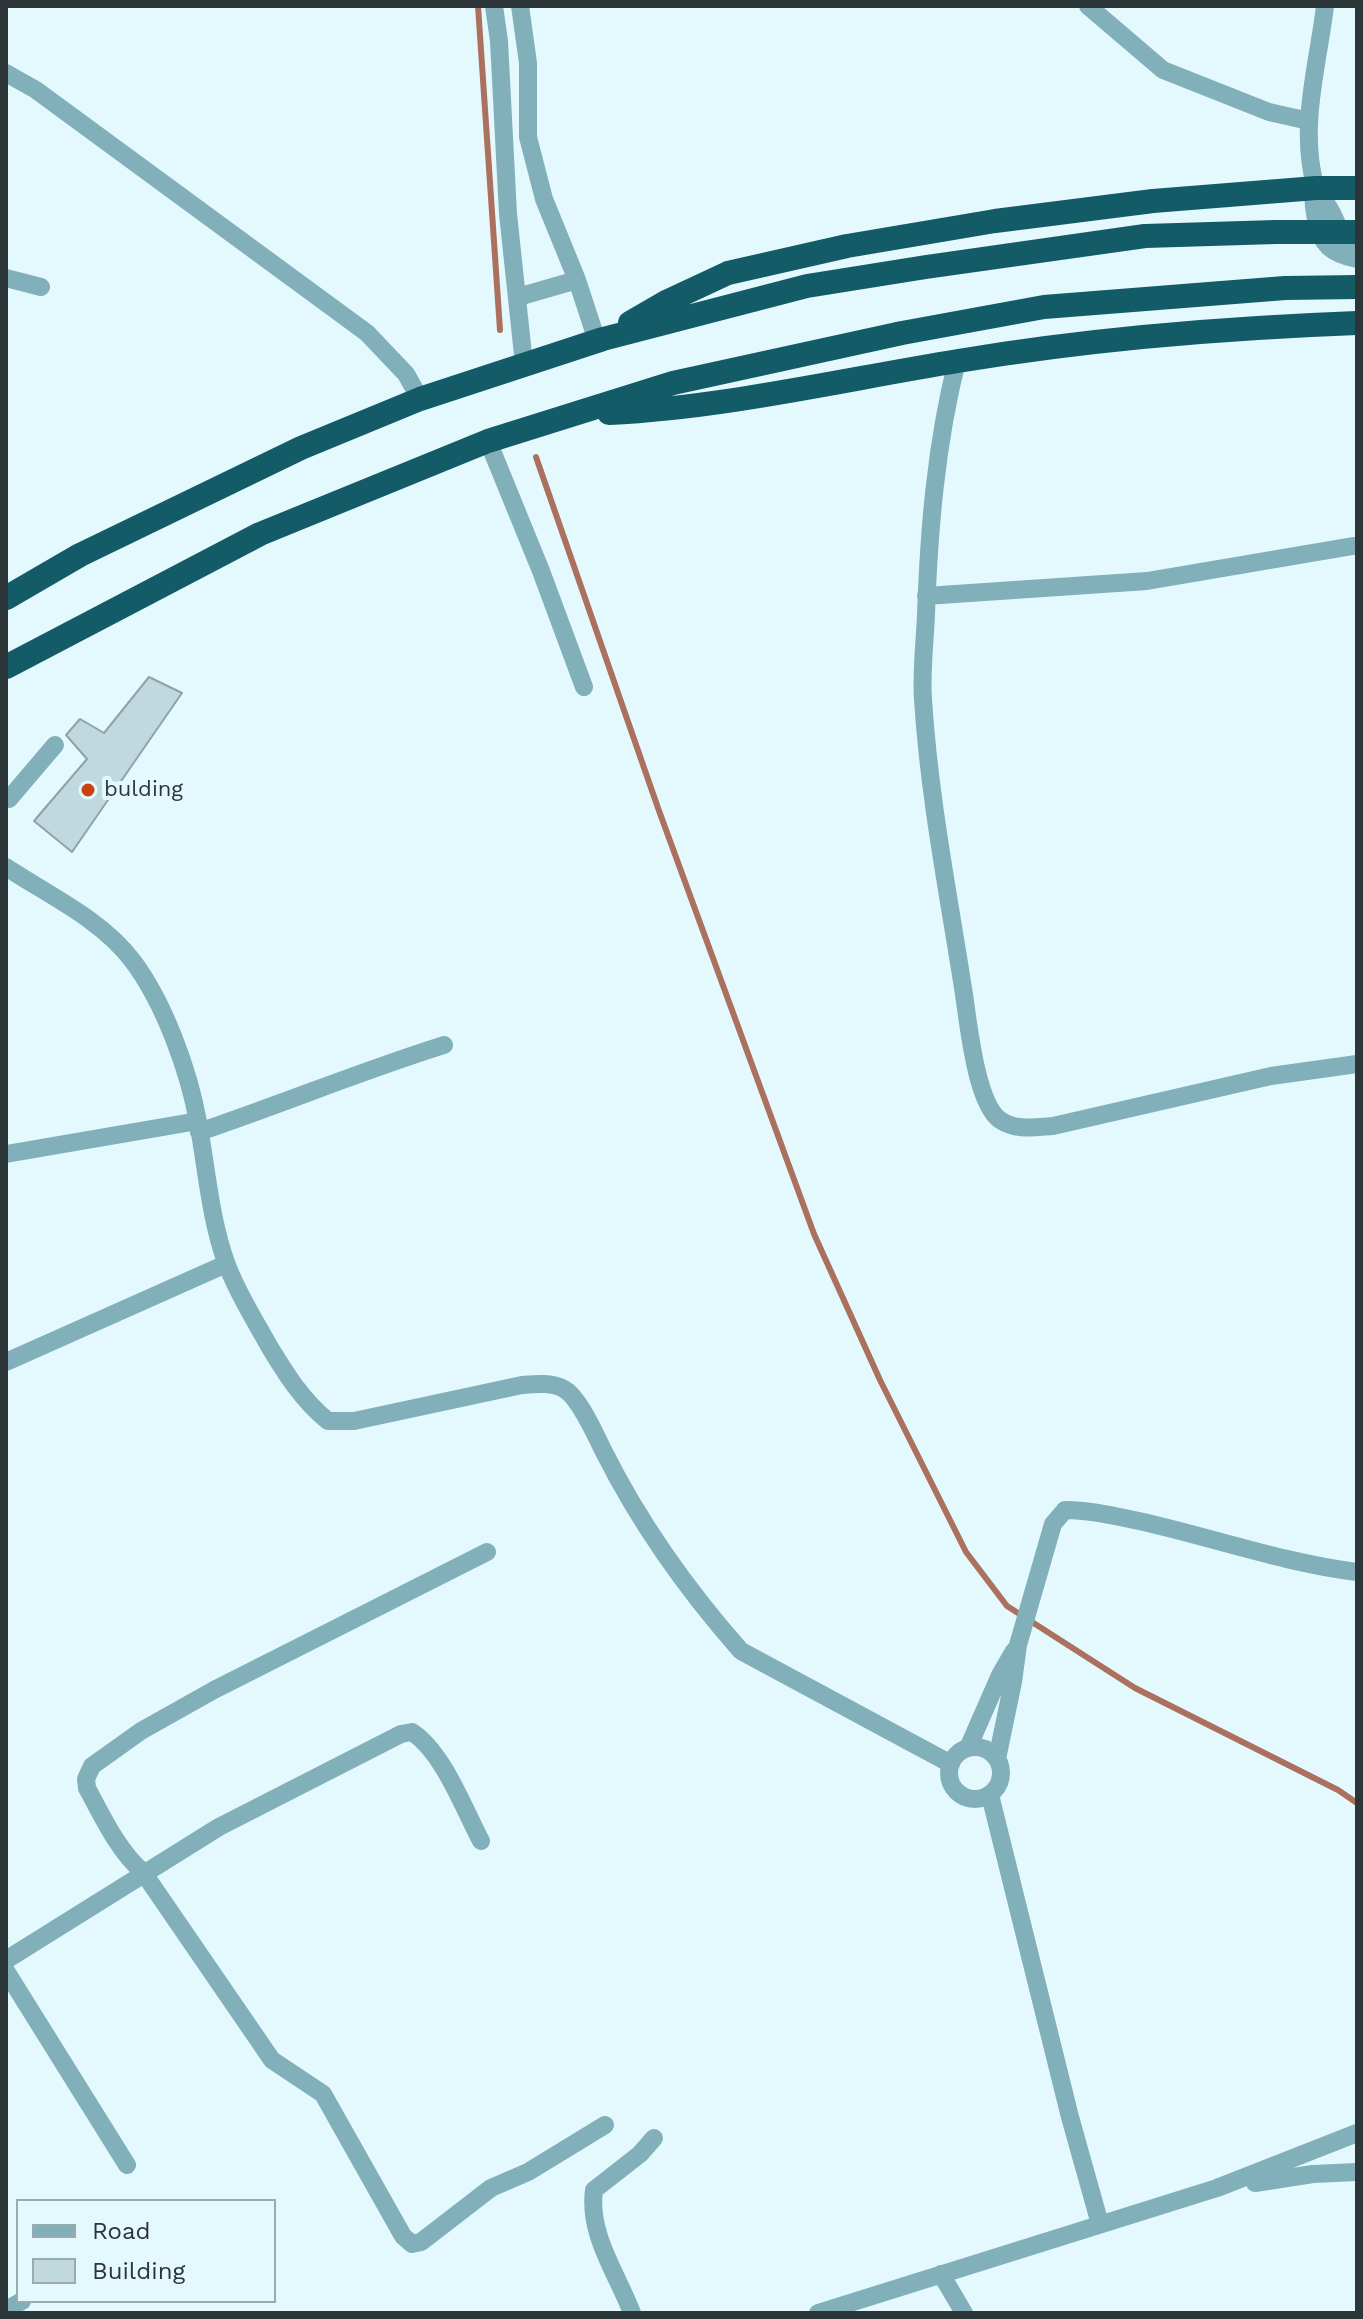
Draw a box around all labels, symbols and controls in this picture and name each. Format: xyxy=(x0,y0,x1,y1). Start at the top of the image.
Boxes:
place label: bulding xyxy=(104,777,183,803)
marker: bulding xyxy=(79,781,97,799)
legend xyxy=(16,2199,276,2303)
text: Road xyxy=(92,2217,151,2245)
text: Building xyxy=(92,2257,185,2285)

